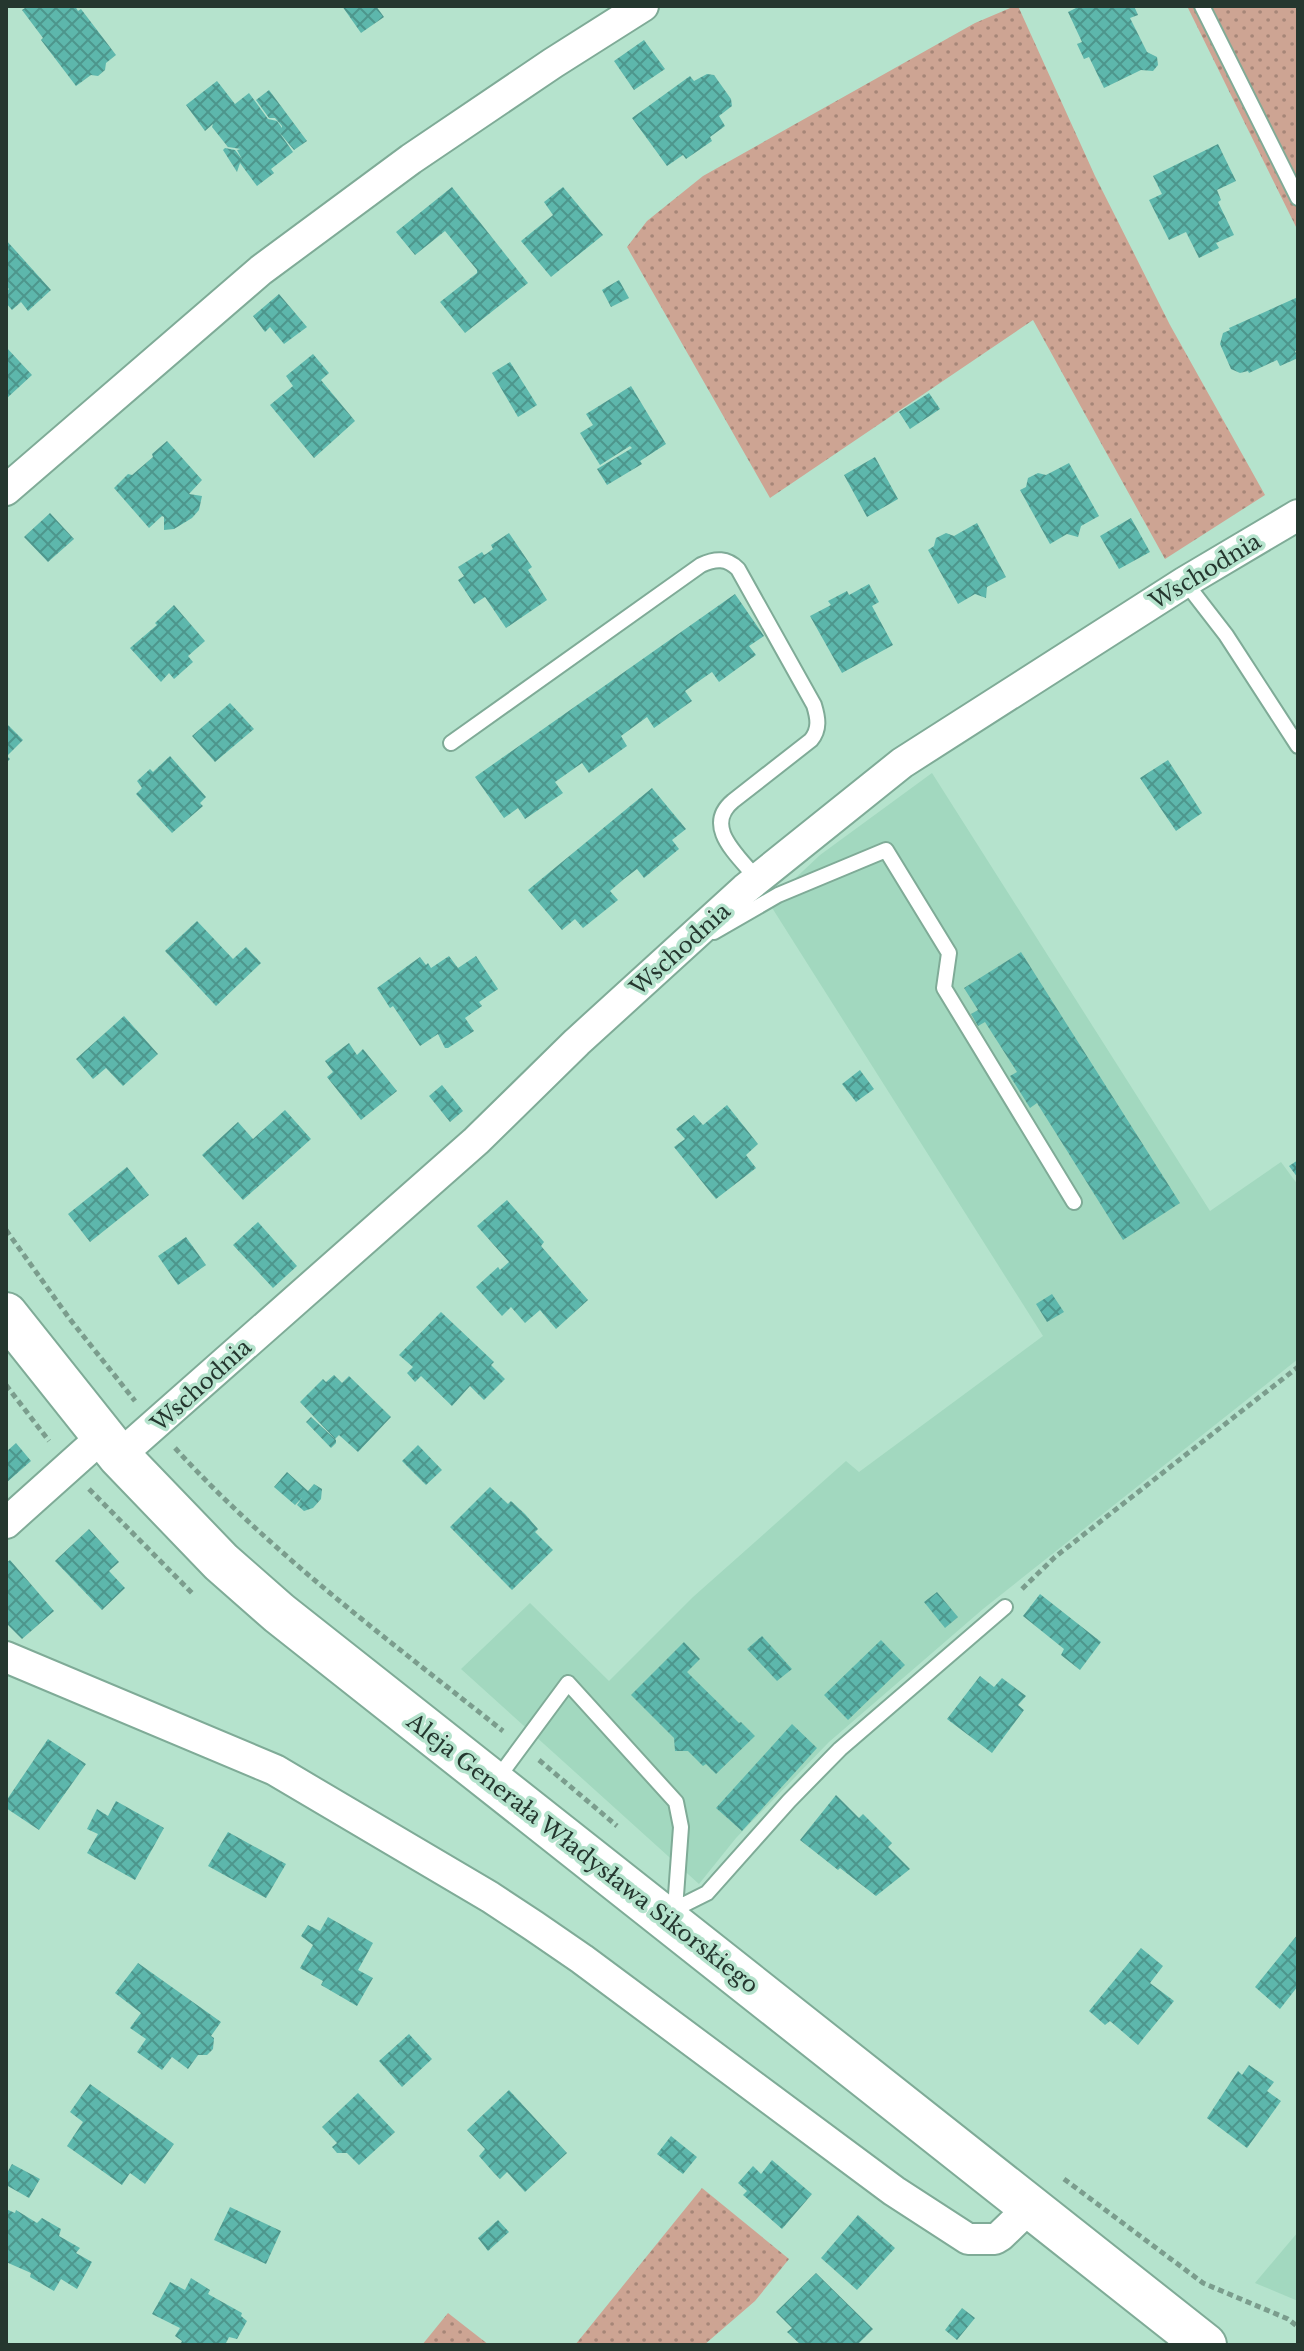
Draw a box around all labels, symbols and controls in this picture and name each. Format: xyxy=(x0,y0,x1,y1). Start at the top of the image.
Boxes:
street label: Wschodnia xyxy=(1144,527,1267,616)
street label: Wschodnia xyxy=(624,897,736,1002)
street label: Wschodnia xyxy=(145,1333,257,1438)
street label: Aleja Generała Władysława Sikorskiego xyxy=(401,1707,764,1999)

